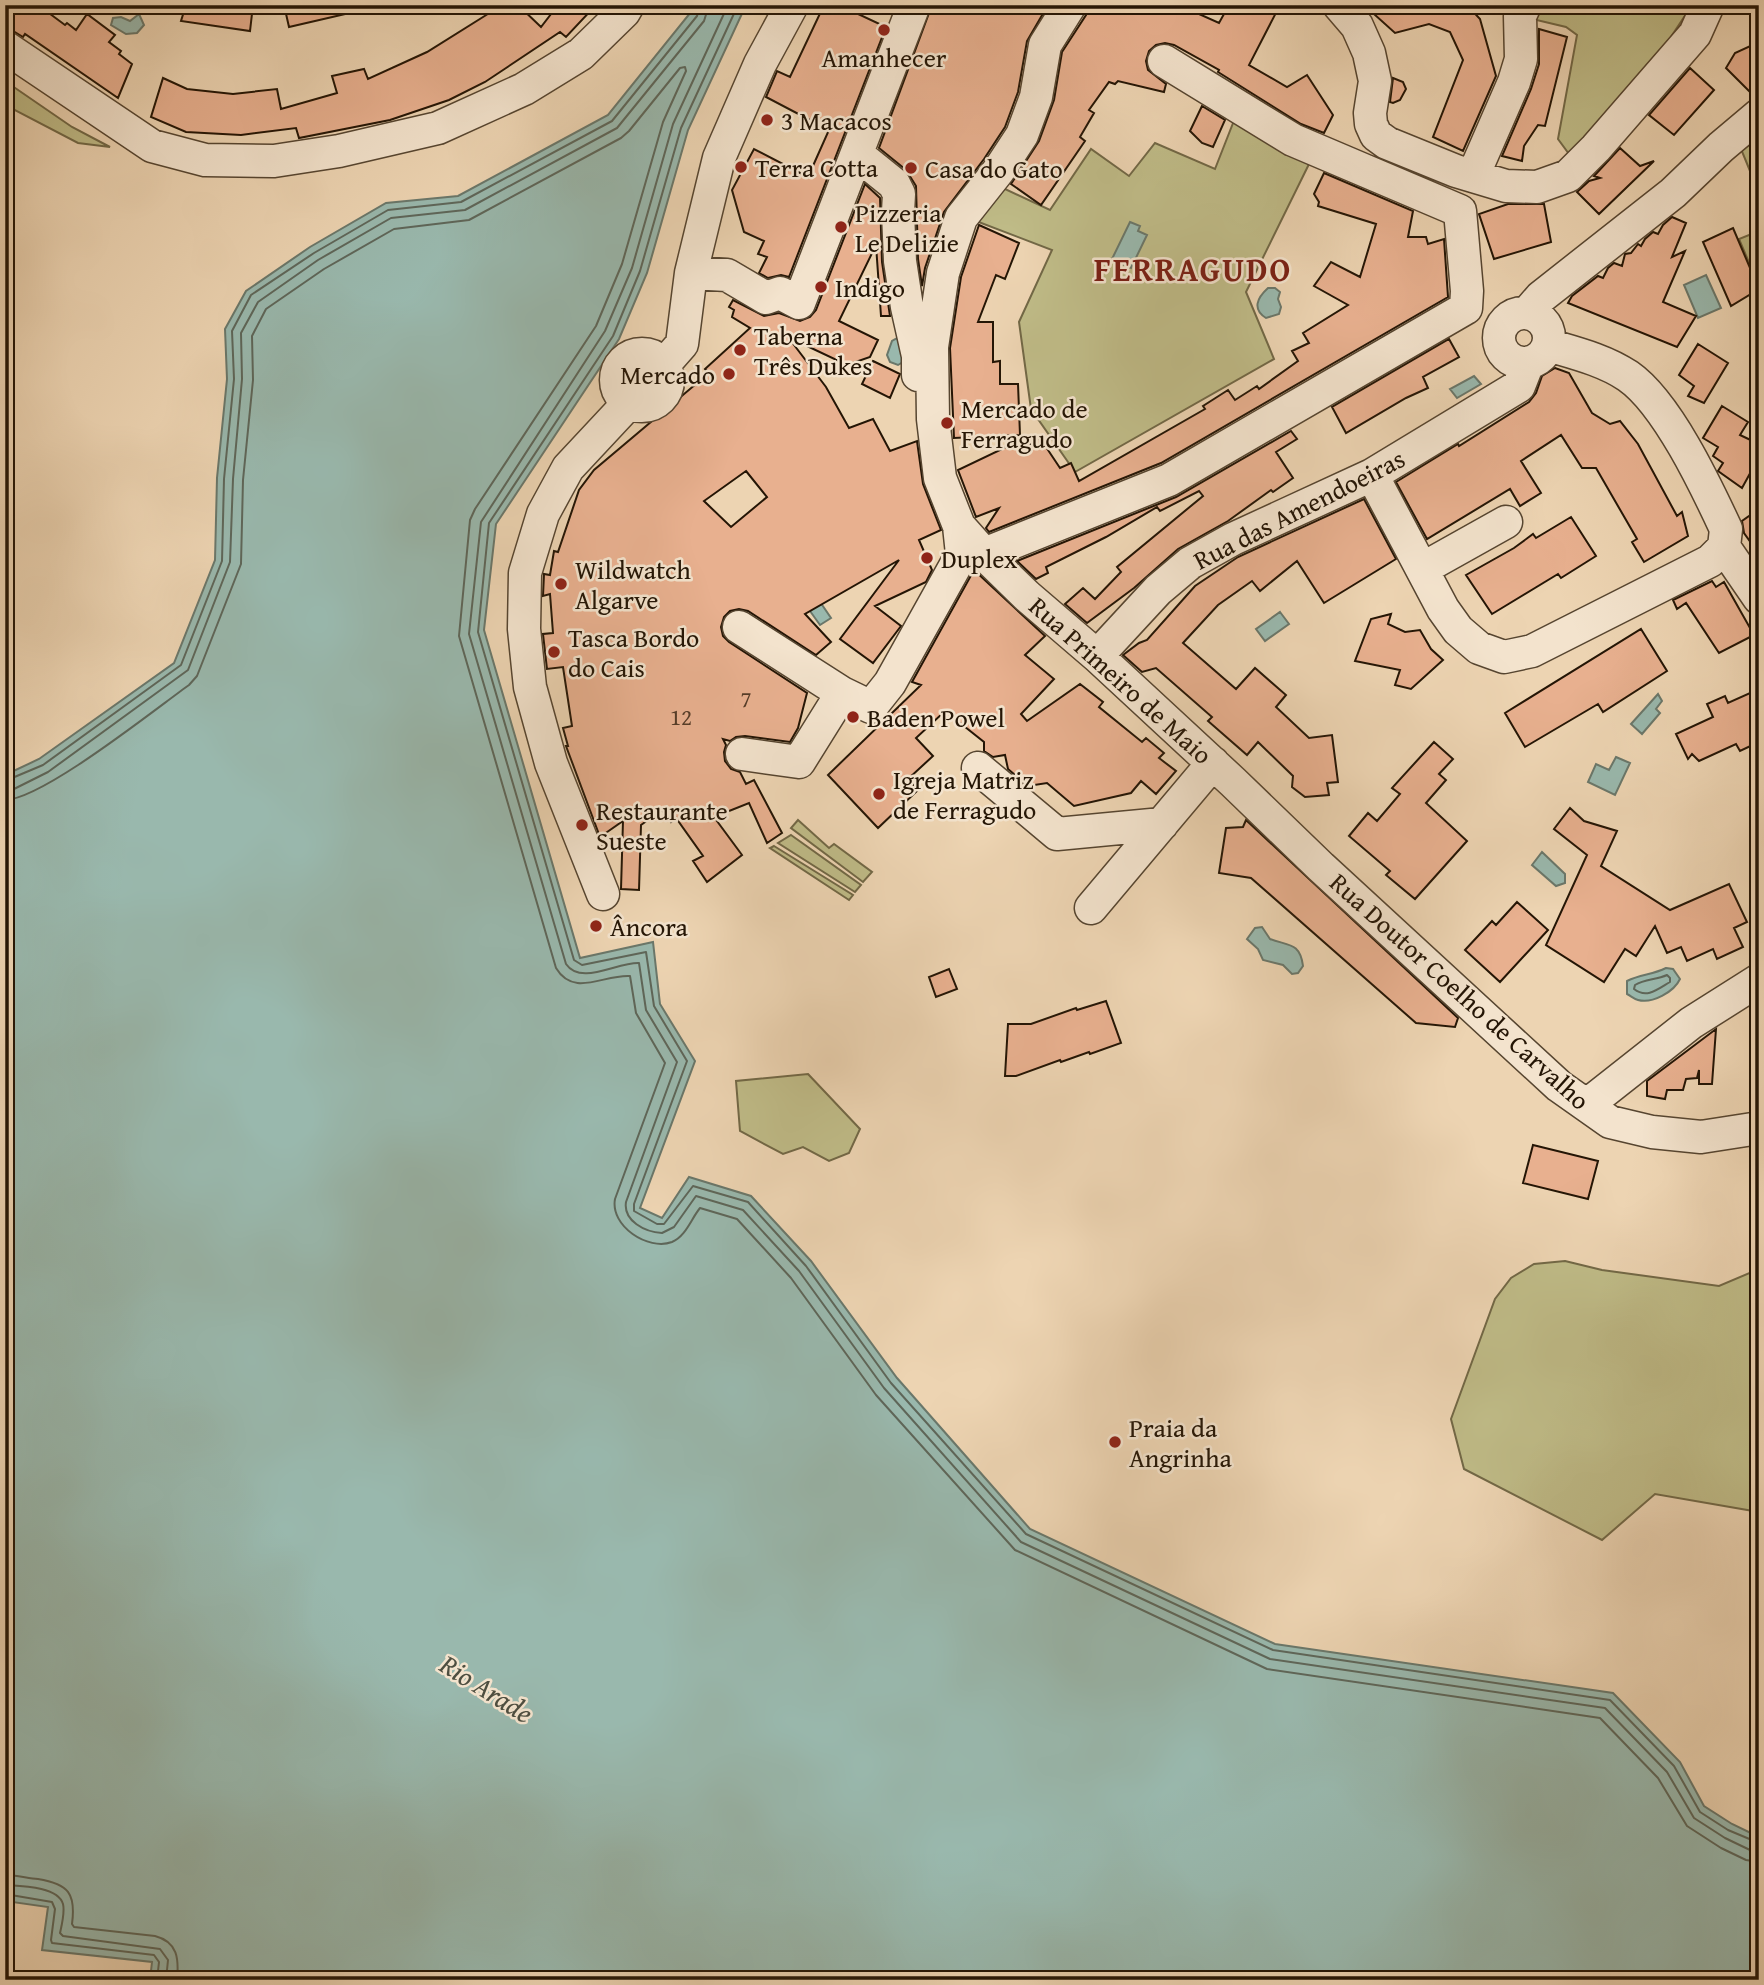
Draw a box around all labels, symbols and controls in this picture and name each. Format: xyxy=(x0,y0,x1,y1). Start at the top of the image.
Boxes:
marker: Amanhecer xyxy=(876,22,892,38)
place label: Amanhecer xyxy=(821,38,947,77)
place label: 3 Macacos xyxy=(781,101,892,140)
marker: 3 Macacos xyxy=(759,112,775,128)
place label: Terra Cotta xyxy=(755,148,879,187)
place label: Casa do Gato xyxy=(925,149,1063,188)
marker: Terra Cotta xyxy=(733,159,749,175)
marker: Casa do Gato xyxy=(903,160,919,176)
place label: Pizzeria Le Delizie xyxy=(855,193,959,262)
marker: Pizzeria Le Delizie xyxy=(833,219,849,235)
district label: FERRAGUDO xyxy=(1094,245,1292,293)
place label: Indigo xyxy=(835,268,905,307)
marker: Indigo xyxy=(813,279,829,295)
place label: Taberna Três Dukes xyxy=(754,316,873,385)
marker: Taberna Três Dukes xyxy=(732,342,748,358)
place label: Mercado xyxy=(620,355,715,394)
marker: Mercado xyxy=(721,366,737,382)
place label: Mercado de Ferragudo xyxy=(961,389,1088,458)
marker: Mercado de Ferragudo xyxy=(939,415,955,431)
street label: Rua das Amendoeiras xyxy=(1186,439,1412,579)
place label: Duplex xyxy=(941,539,1018,578)
place label: Wildwatch Algarve xyxy=(575,550,691,619)
marker: Duplex xyxy=(919,550,935,566)
marker: Wildwatch Algarve xyxy=(553,576,569,592)
street label: Rua Primeiro de Maio xyxy=(1021,587,1221,773)
place label: Tasca Bordo do Cais xyxy=(568,618,699,687)
marker: Tasca Bordo do Cais xyxy=(546,644,562,660)
house number: 7 xyxy=(740,682,752,715)
place label: Baden Powel xyxy=(867,698,1005,737)
house number: 12 xyxy=(670,700,692,733)
marker: Baden Powel xyxy=(845,709,861,725)
place label: Igreja Matriz de Ferragudo xyxy=(893,760,1036,829)
marker: Igreja Matriz de Ferragudo xyxy=(871,786,887,802)
place label: Restaurante Sueste xyxy=(596,791,728,860)
marker: Restaurante Sueste xyxy=(574,817,590,833)
street label: Rua Doutor Coelho de Carvalho xyxy=(1321,863,1599,1119)
place label: Âncora xyxy=(610,907,689,946)
marker: Âncora xyxy=(588,918,604,934)
place label: Praia da Angrinha xyxy=(1129,1408,1233,1477)
marker: Praia da Angrinha xyxy=(1107,1434,1123,1450)
water label: Rio Arade xyxy=(432,1643,542,1733)

